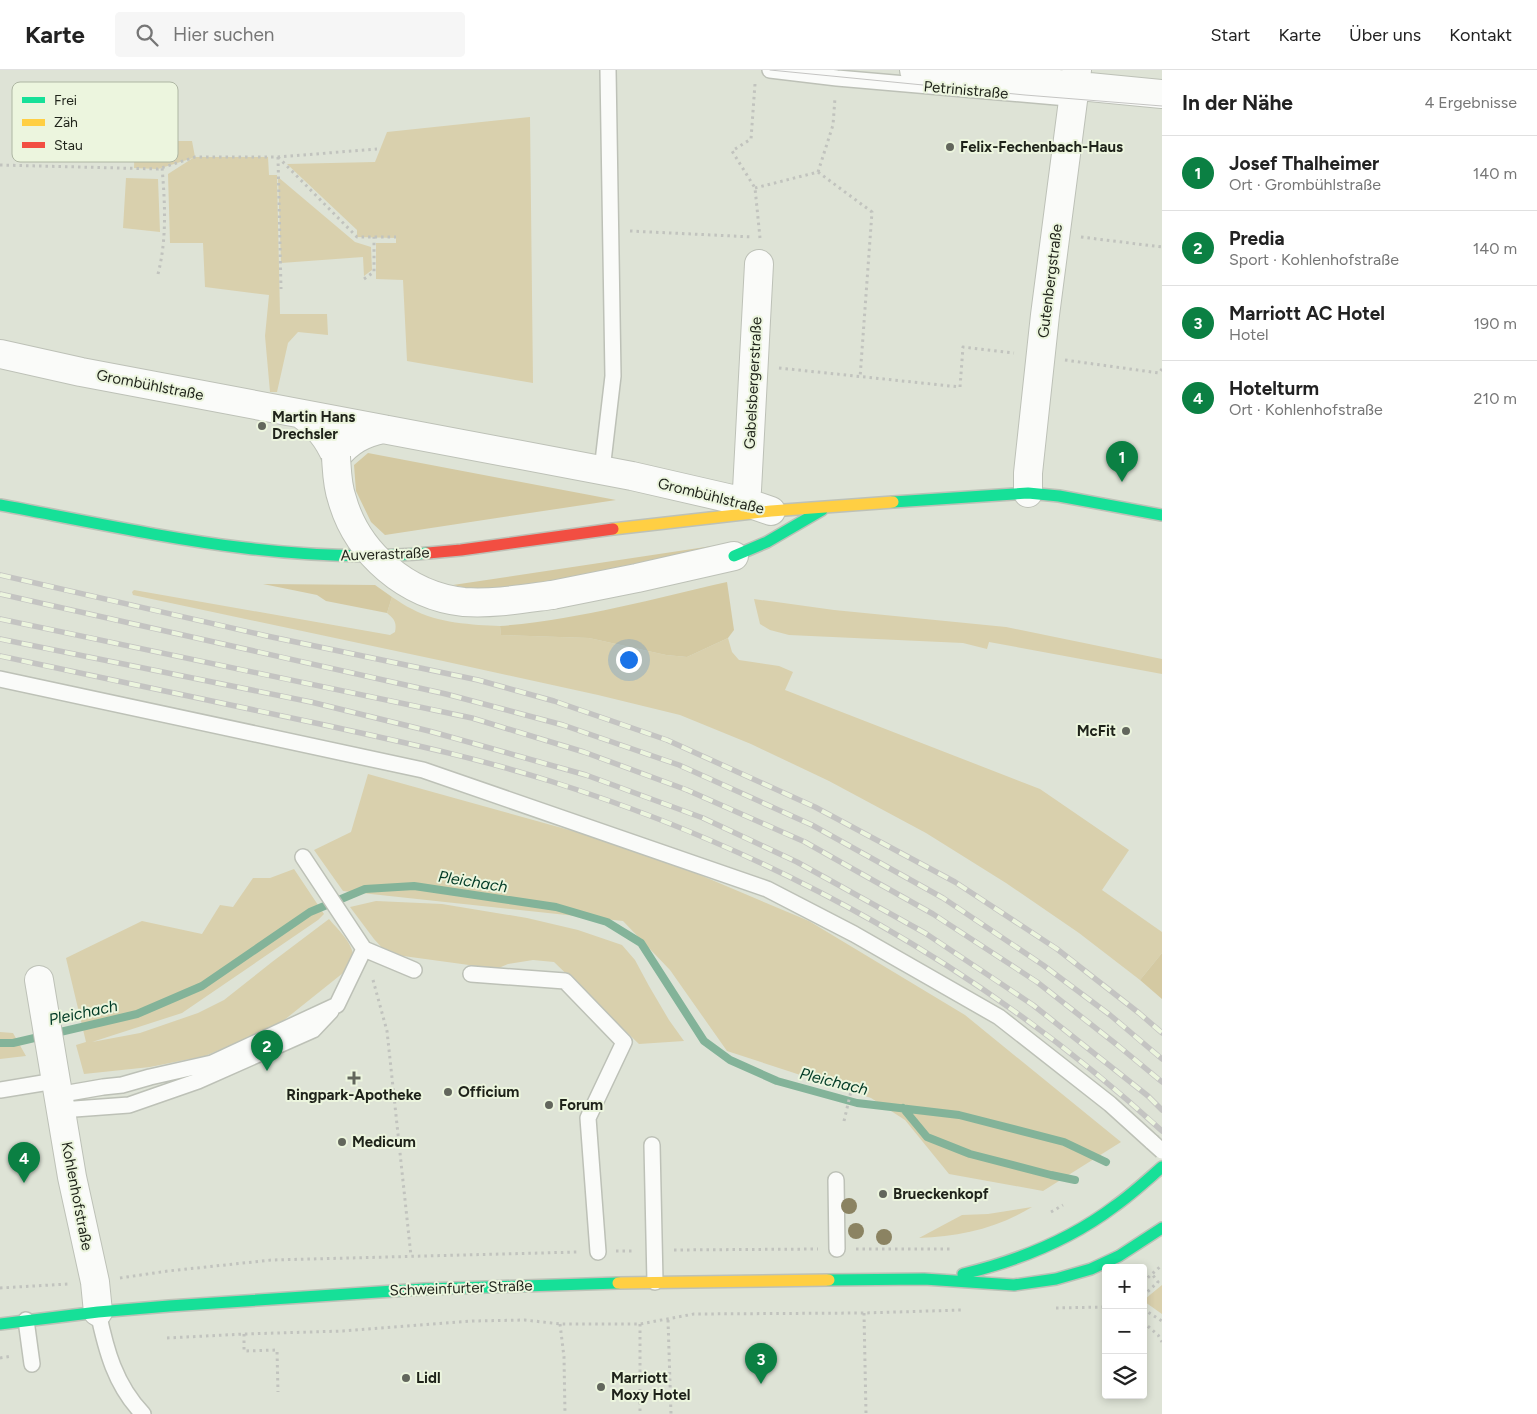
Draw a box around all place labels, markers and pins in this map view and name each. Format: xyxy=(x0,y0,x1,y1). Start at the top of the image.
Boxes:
place label: Felix-Fechenbach-Haus xyxy=(960,138,1123,156)
marker: Felix-Fechenbach-Haus xyxy=(944,141,956,153)
place label: Martin Hans Drechsler xyxy=(272,408,355,443)
marker: Martin Hans Drechsler xyxy=(256,420,268,432)
pin: 1 xyxy=(1106,441,1138,482)
place label: McFit xyxy=(1077,722,1116,740)
marker: McFit xyxy=(1120,725,1132,737)
pin: 2 xyxy=(251,1030,283,1071)
marker: Ringpark-Apotheke xyxy=(348,1072,360,1084)
place label: Officium xyxy=(458,1083,519,1101)
place label: Ringpark-Apotheke xyxy=(286,1086,422,1104)
marker: Officium xyxy=(442,1086,454,1098)
place label: Forum xyxy=(559,1096,603,1114)
marker: Forum xyxy=(543,1099,555,1111)
place label: Medicum xyxy=(352,1133,416,1151)
marker: Medicum xyxy=(336,1136,348,1148)
pin: 4 xyxy=(8,1142,40,1183)
place label: Brueckenkopf xyxy=(893,1185,989,1203)
marker: Brueckenkopf xyxy=(877,1188,889,1200)
pin: 3 xyxy=(745,1343,777,1384)
place label: Lidl xyxy=(416,1369,441,1387)
place label: Marriott Moxy Hotel xyxy=(611,1369,690,1404)
marker: Lidl xyxy=(400,1372,412,1384)
marker: Marriott Moxy Hotel xyxy=(595,1381,607,1393)

